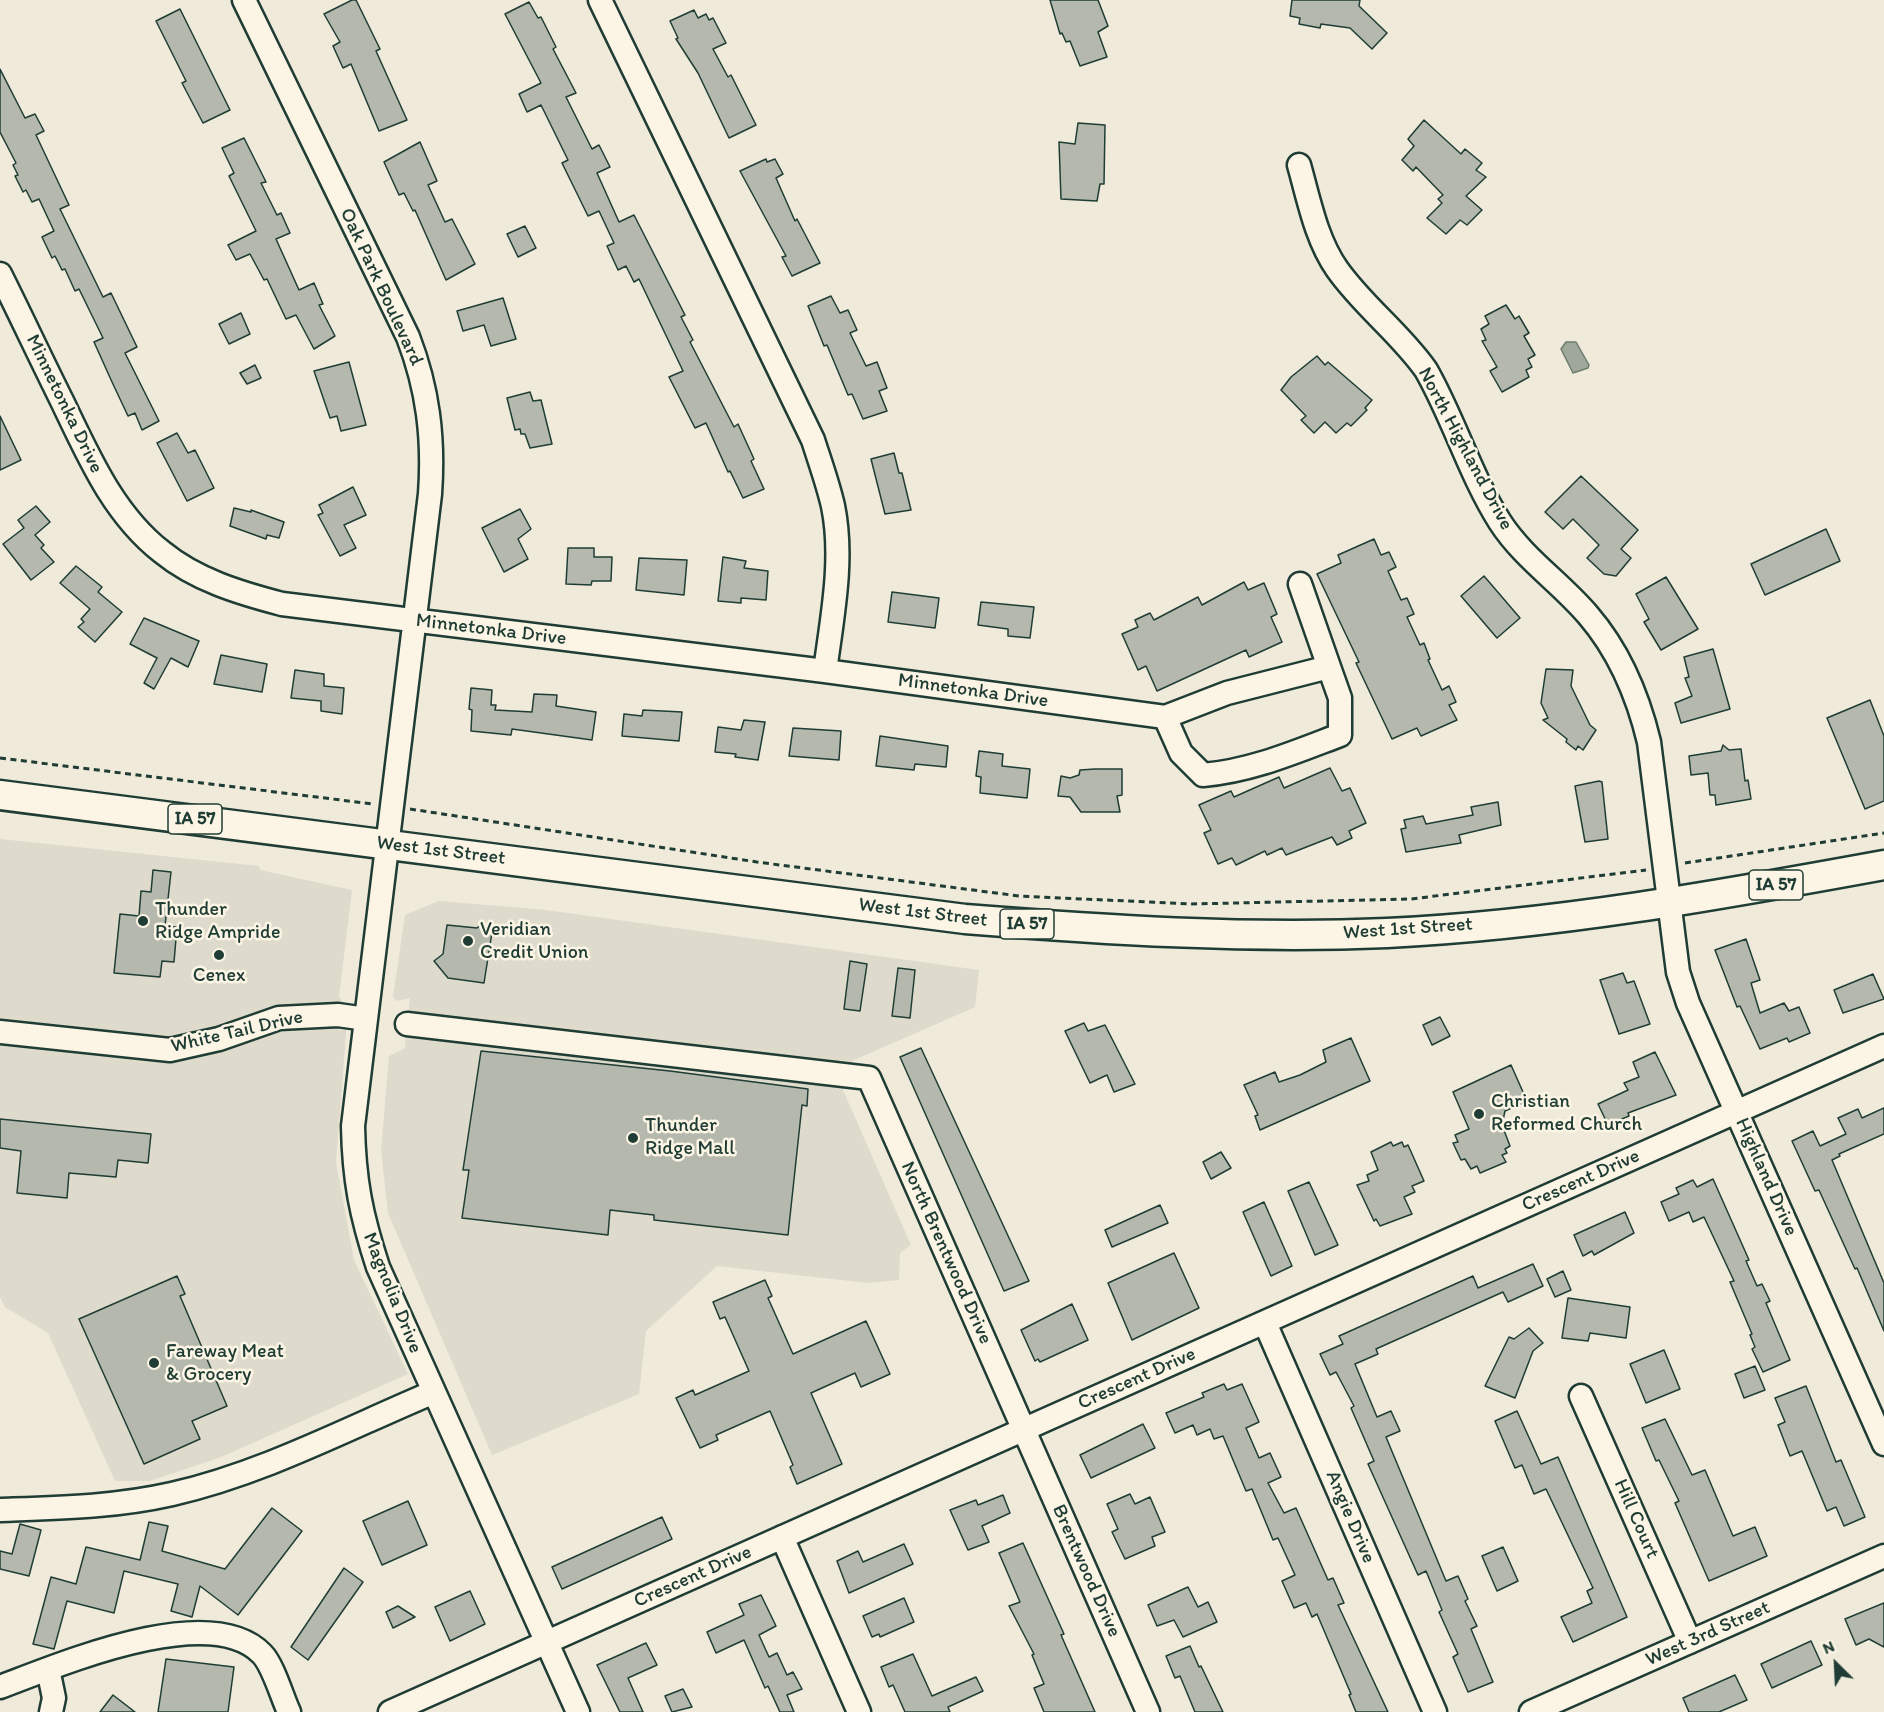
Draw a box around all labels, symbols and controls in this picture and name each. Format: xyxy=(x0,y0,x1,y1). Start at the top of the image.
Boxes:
street label: Oak Park Boulevard xyxy=(334,204,428,370)
street label: Minnetonka Drive xyxy=(20,331,108,477)
street label: North Highland Drive xyxy=(1412,364,1518,534)
street label: Minnetonka Drive xyxy=(414,609,568,651)
street label: Minnetonka Drive xyxy=(896,669,1050,713)
road number: IA 57 xyxy=(168,804,222,834)
street label: West 1st Street xyxy=(375,831,507,871)
road number: IA 57 xyxy=(1749,870,1803,900)
street label: West 1st Street xyxy=(857,893,989,933)
place label: Thunder Ridge Ampride xyxy=(155,898,280,945)
road number: IA 57 xyxy=(1000,909,1054,939)
street label: West 1st Street xyxy=(1342,912,1474,946)
marker: Thunder Ridge Ampride xyxy=(136,914,150,928)
place label: Veridian Credit Union xyxy=(480,918,588,965)
marker: Veridian Credit Union xyxy=(461,934,475,948)
marker: Cenex xyxy=(212,948,226,962)
place label: Cenex xyxy=(193,964,245,988)
street label: White Tail Drive xyxy=(169,1005,305,1059)
place label: Christian Reformed Church xyxy=(1491,1090,1642,1137)
marker: Christian Reformed Church xyxy=(1472,1107,1486,1121)
place label: Thunder Ridge Mall xyxy=(645,1114,735,1161)
street label: Highland Drive xyxy=(1729,1114,1803,1240)
marker: Thunder Ridge Mall xyxy=(626,1131,640,1145)
street label: Crescent Drive xyxy=(1518,1144,1644,1218)
street label: North Brentwood Drive xyxy=(895,1158,997,1348)
street label: Magnolia Drive xyxy=(357,1229,427,1357)
place label: Fareway Meat & Grocery xyxy=(166,1340,284,1387)
street label: Crescent Drive xyxy=(1074,1342,1200,1416)
marker: Fareway Meat & Grocery xyxy=(147,1356,161,1370)
street label: Angie Drive xyxy=(1320,1467,1380,1567)
street label: Hill Court xyxy=(1608,1476,1664,1562)
street label: Brentwood Drive xyxy=(1046,1501,1126,1641)
street label: Crescent Drive xyxy=(630,1540,756,1614)
street label: West 3rd Street xyxy=(1642,1596,1774,1672)
north arrow xyxy=(1806,1634,1866,1694)
text: N xyxy=(1820,1636,1837,1658)

